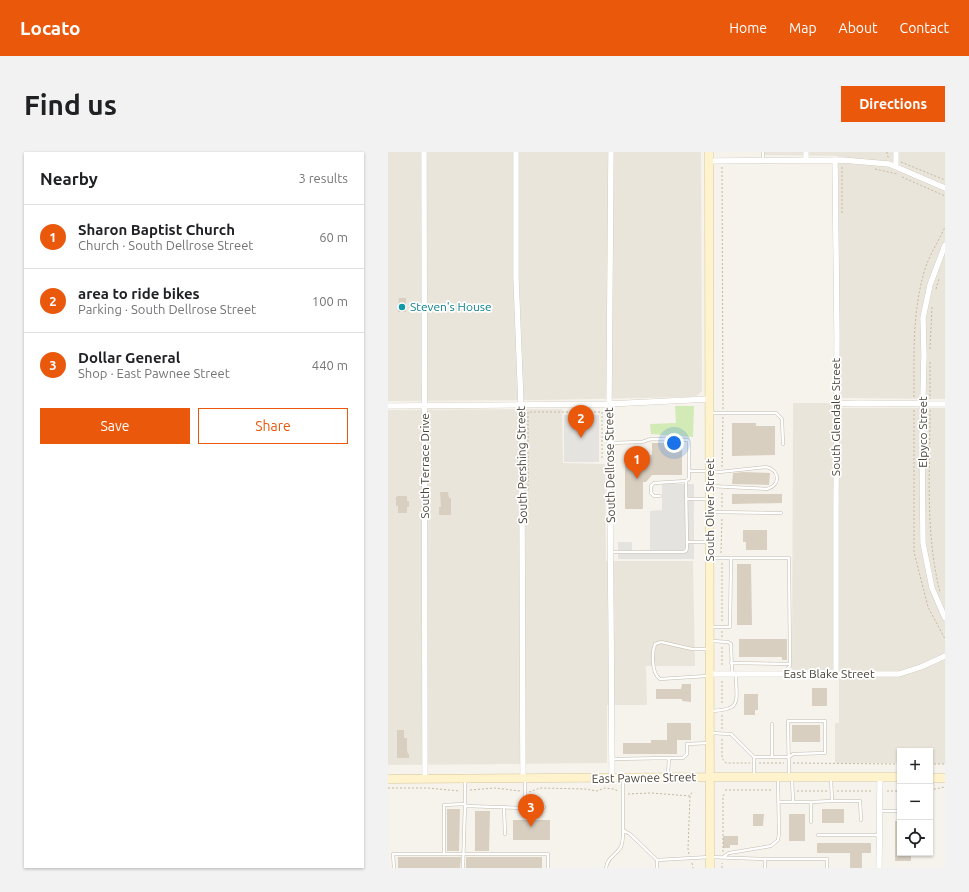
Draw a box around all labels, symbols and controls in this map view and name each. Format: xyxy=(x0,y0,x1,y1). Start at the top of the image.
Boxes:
text: Locato xyxy=(20,17,81,39)
text: Home xyxy=(729,20,767,36)
text: Map xyxy=(789,20,817,36)
text: About xyxy=(839,20,878,36)
text: Contact xyxy=(900,20,949,36)
button: Directions xyxy=(841,86,945,122)
text: Find us xyxy=(24,89,117,120)
text: Nearby xyxy=(40,169,98,188)
text: 3 results xyxy=(298,171,348,185)
text: Sharon Baptist Church xyxy=(78,221,235,238)
text: 1 xyxy=(49,230,57,244)
text: 60 m xyxy=(319,230,348,244)
text: Church · South Dellrose Street xyxy=(78,238,253,252)
text: area to ride bikes xyxy=(78,285,200,302)
text: 2 xyxy=(49,294,57,308)
text: 100 m xyxy=(312,294,348,308)
place label: Steven's House xyxy=(410,300,492,313)
text: Parking · South Dellrose Street xyxy=(78,302,256,316)
marker: Steven's House xyxy=(397,302,407,312)
text: Dollar General xyxy=(78,349,180,366)
text: 3 xyxy=(49,358,57,372)
text: 440 m xyxy=(312,358,348,372)
street label: South Glendale Street xyxy=(829,358,842,476)
text: Shop · East Pawnee Street xyxy=(78,366,230,380)
street label: Elpyco Street xyxy=(916,396,929,468)
pin: 2 xyxy=(568,405,594,438)
street label: South Pershing Street xyxy=(514,406,529,524)
street label: South Dellrose Street xyxy=(602,407,617,523)
button: Save xyxy=(40,408,190,444)
button: Share xyxy=(198,408,348,444)
street label: South Terrace Drive xyxy=(418,413,431,519)
your location xyxy=(664,433,684,453)
pin: 1 xyxy=(624,446,650,479)
street label: South Oliver Street xyxy=(703,458,716,562)
street label: East Blake Street xyxy=(783,667,875,680)
map controls xyxy=(897,748,933,856)
button: + xyxy=(897,748,933,784)
street label: East Pawnee Street xyxy=(592,770,697,785)
button: − xyxy=(897,784,933,820)
pin: 3 xyxy=(518,794,544,827)
button: locate xyxy=(897,820,933,856)

